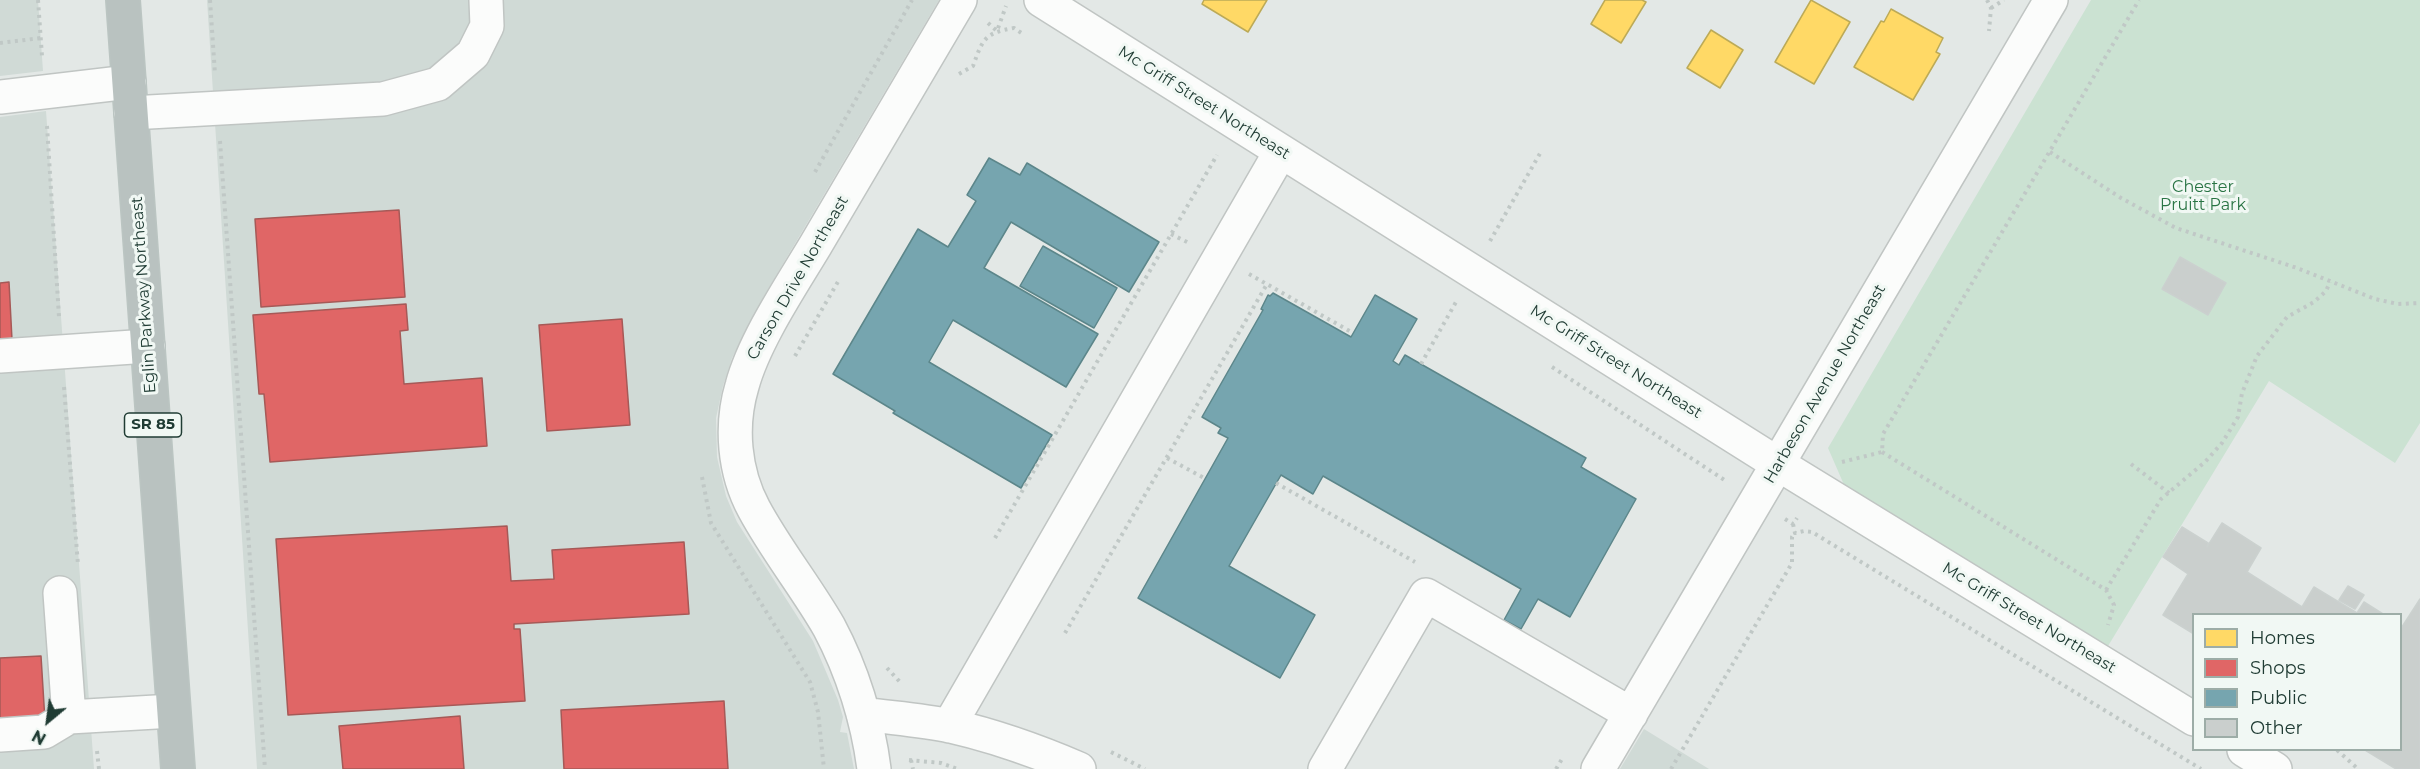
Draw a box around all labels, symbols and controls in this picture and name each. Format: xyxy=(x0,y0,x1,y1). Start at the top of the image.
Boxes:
street label: Mc Griff Street Northeast xyxy=(1114,42,1294,164)
park label: Chester Pruitt Park xyxy=(2160,177,2246,215)
street label: Carson Drive Northeast xyxy=(743,193,853,363)
street label: Eglin Parkway Northeast xyxy=(128,196,160,394)
street label: Harbeson Avenue Northeast xyxy=(1760,281,1890,487)
street label: Mc Griff Street Northeast xyxy=(1526,301,1706,423)
road number: SR 85 xyxy=(124,413,182,437)
street label: Mc Griff Street Northeast xyxy=(1939,558,2119,678)
legend xyxy=(2192,613,2402,751)
text: Homes xyxy=(2250,627,2315,649)
text: Shops xyxy=(2250,657,2306,679)
text: Public xyxy=(2250,687,2307,709)
north arrow xyxy=(18,691,78,751)
text: Other xyxy=(2250,717,2303,739)
text: N xyxy=(29,726,49,749)

